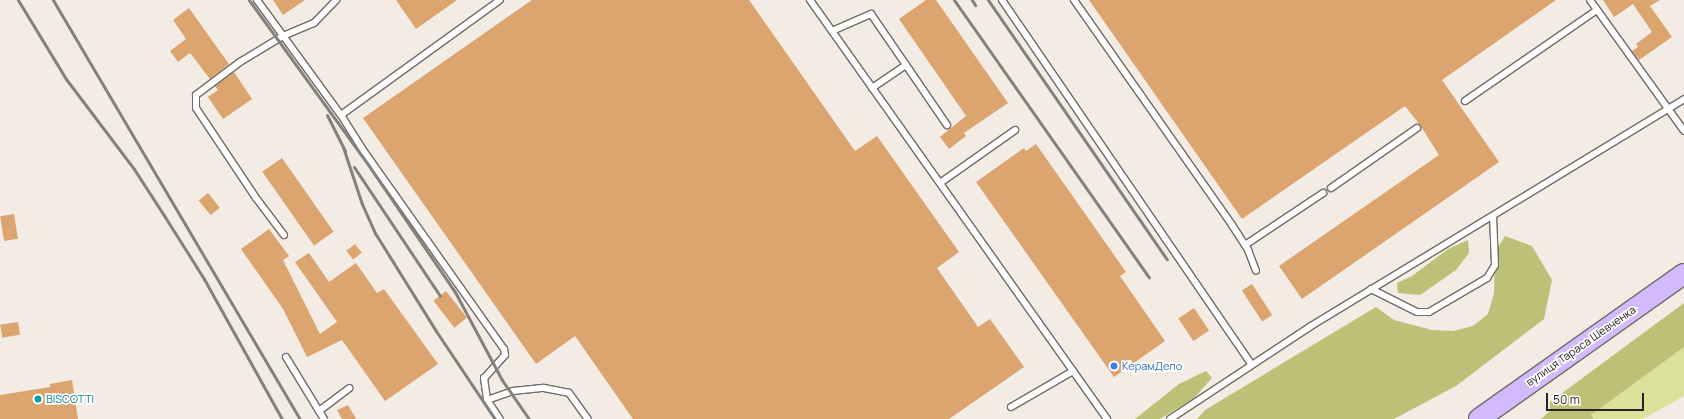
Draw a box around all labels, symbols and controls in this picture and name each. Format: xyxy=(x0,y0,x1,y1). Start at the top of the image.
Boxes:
street label: вулиця Тараса Шевченка xyxy=(1524,303,1638,389)
place label: КерамДепо xyxy=(1122,359,1182,373)
marker: КерамДепо xyxy=(1109,361,1119,371)
scale bar xyxy=(1548,385,1646,411)
text: 50 m xyxy=(1553,391,1580,408)
place label: BISCOTTI xyxy=(46,392,94,406)
marker: BISCOTTI xyxy=(33,394,43,404)

